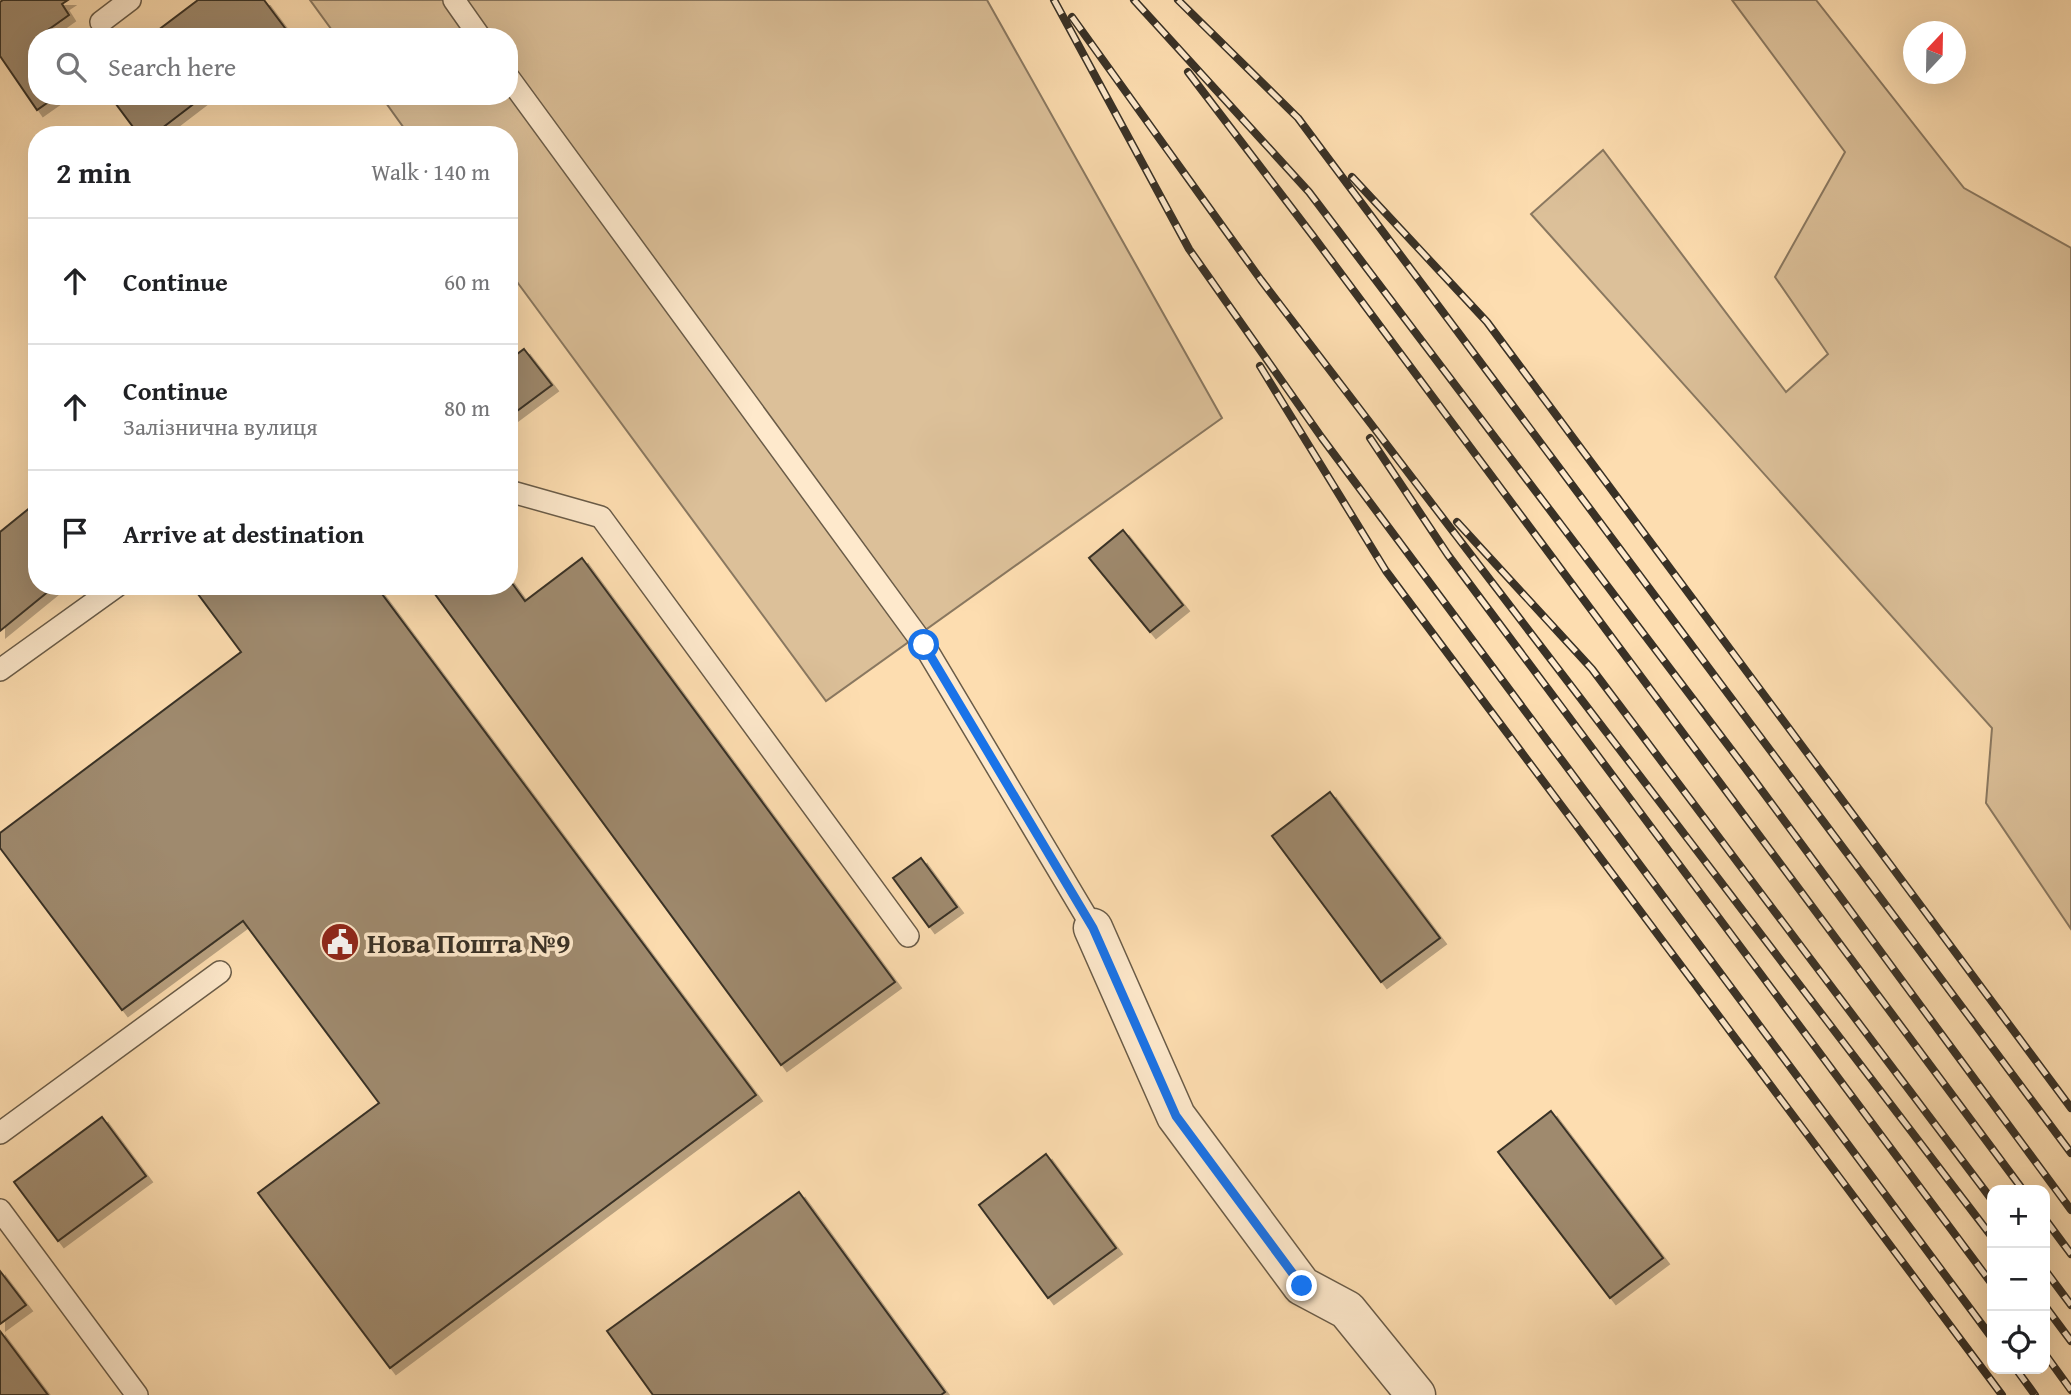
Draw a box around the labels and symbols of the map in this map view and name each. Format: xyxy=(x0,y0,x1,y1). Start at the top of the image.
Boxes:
north arrow xyxy=(1903,21,1966,84)
route start xyxy=(908,629,939,660)
public building icon: Нова Пошта №9 xyxy=(319,921,361,963)
place label: Нова Пошта №9 xyxy=(367,922,571,963)
route end xyxy=(1286,1270,1317,1301)

